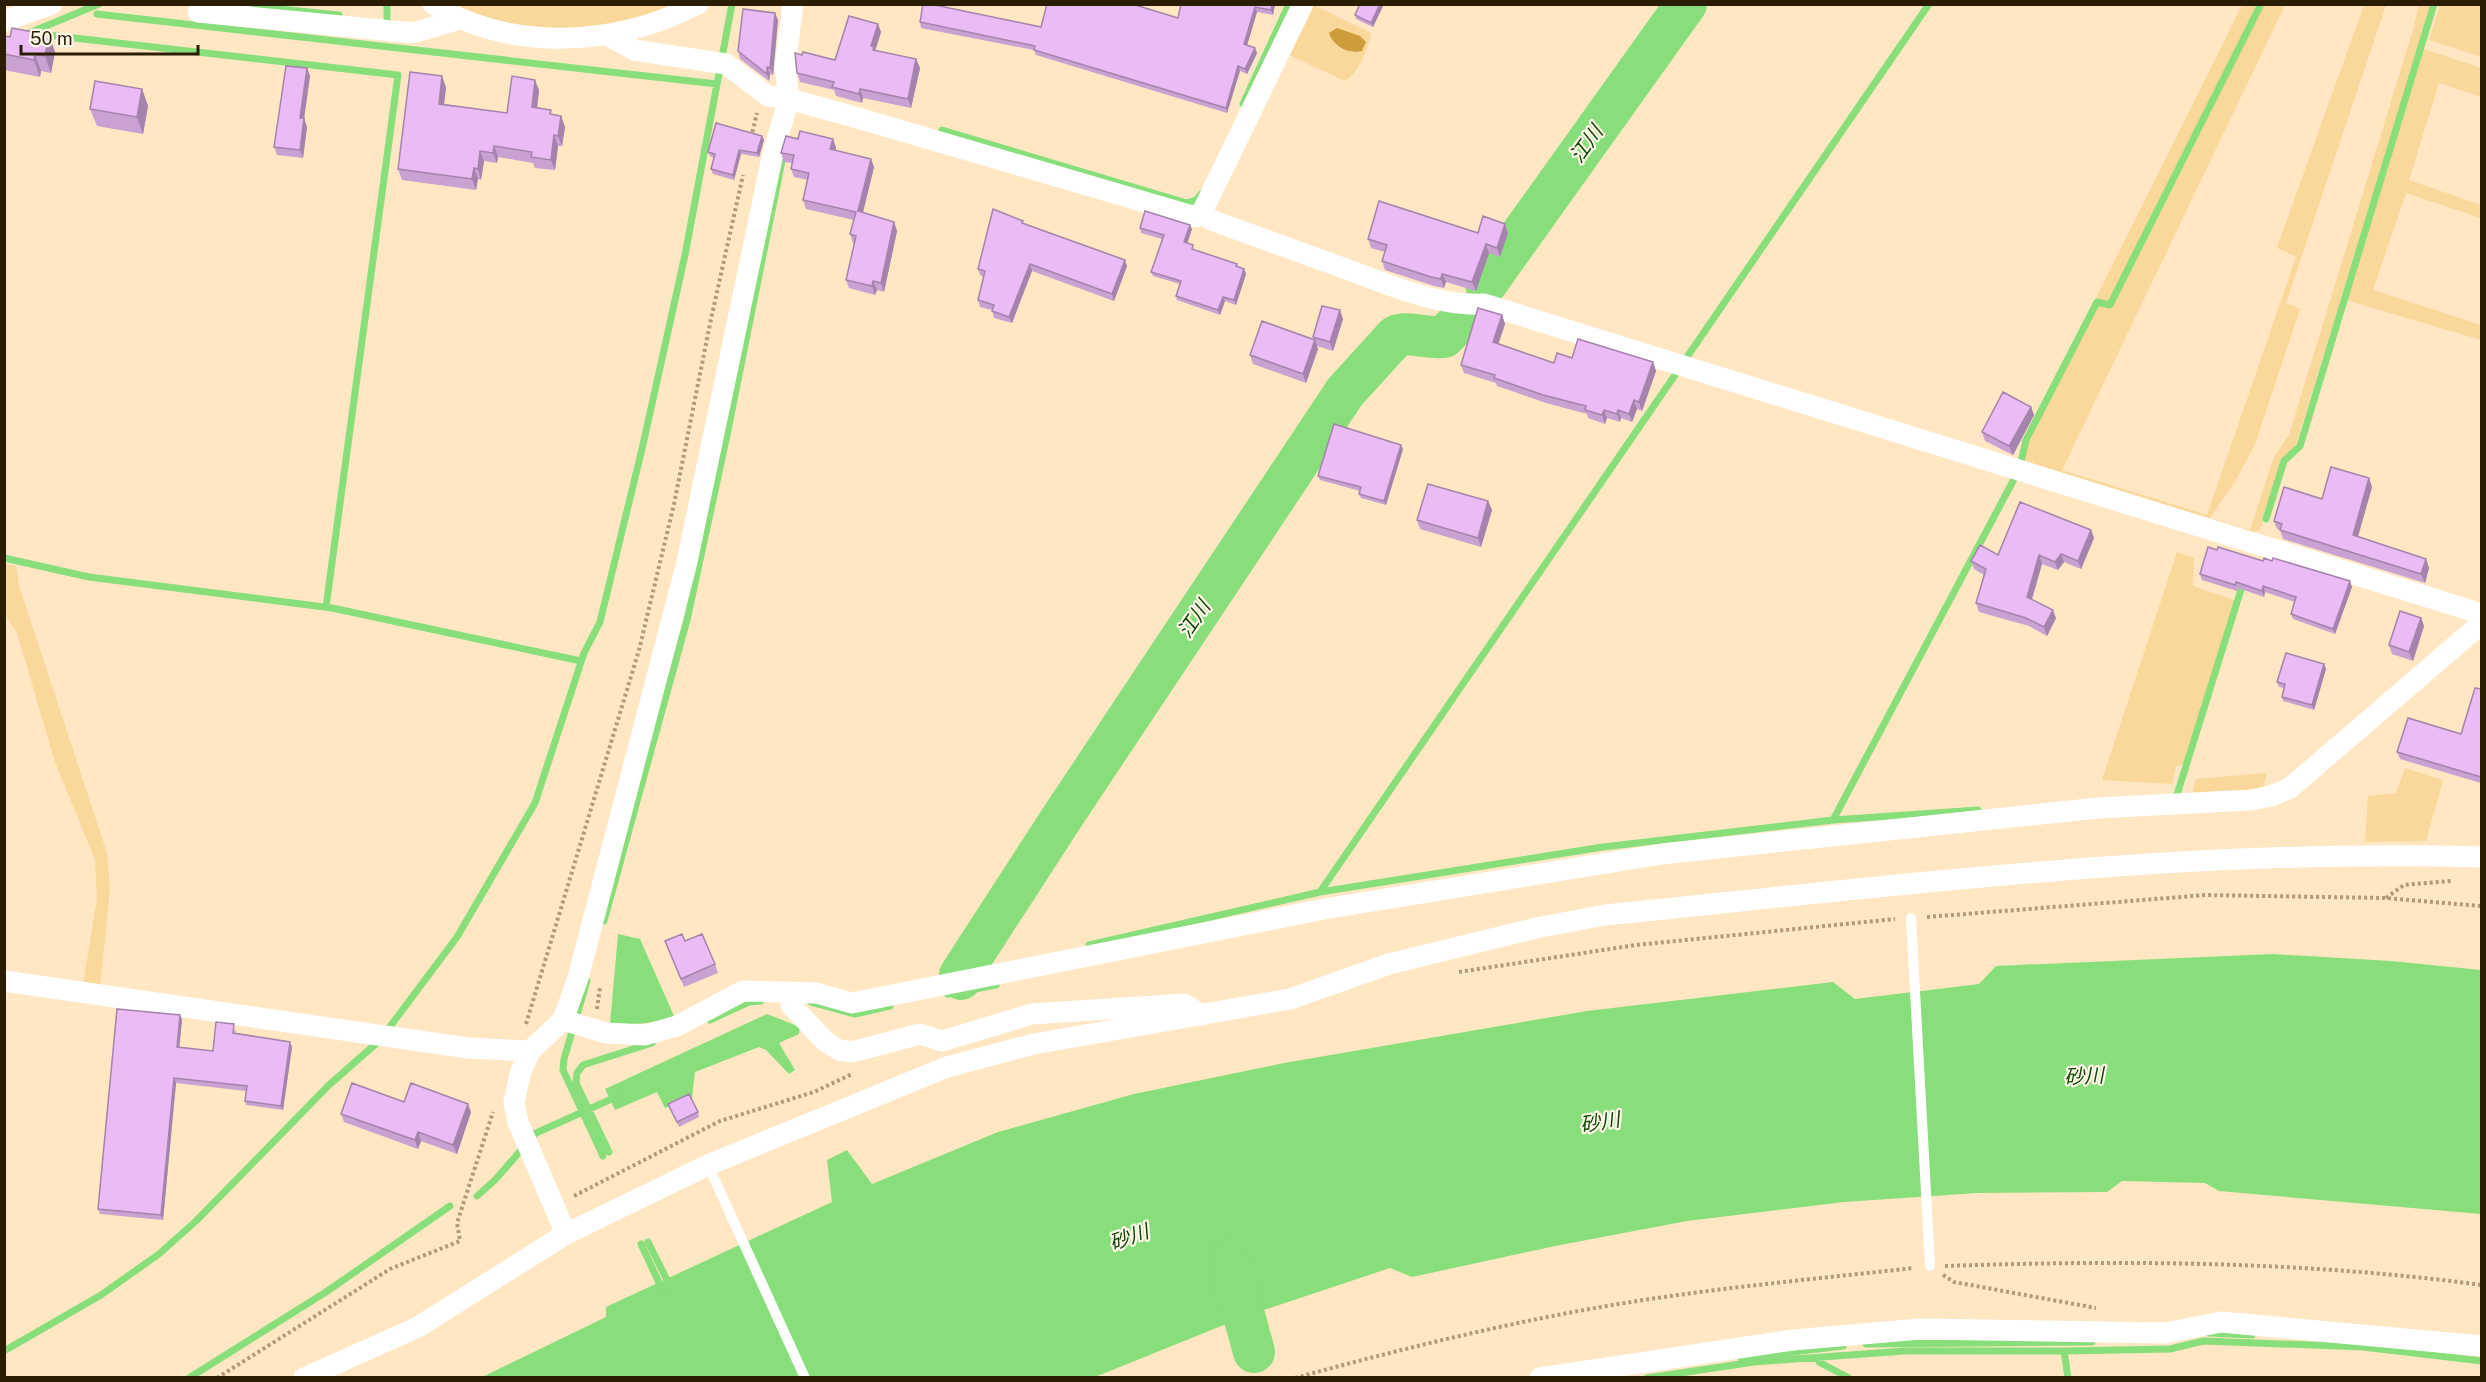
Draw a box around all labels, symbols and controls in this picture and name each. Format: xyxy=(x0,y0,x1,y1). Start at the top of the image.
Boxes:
scale bar xyxy=(21,18,198,56)
text: 50 m xyxy=(30,28,73,49)
water label: 江川 xyxy=(1565,119,1609,167)
water label: 江川 xyxy=(1173,594,1216,642)
water label: 砂川 xyxy=(2063,1063,2107,1089)
water label: 砂川 xyxy=(1578,1107,1624,1137)
water label: 砂川 xyxy=(1106,1218,1154,1255)

